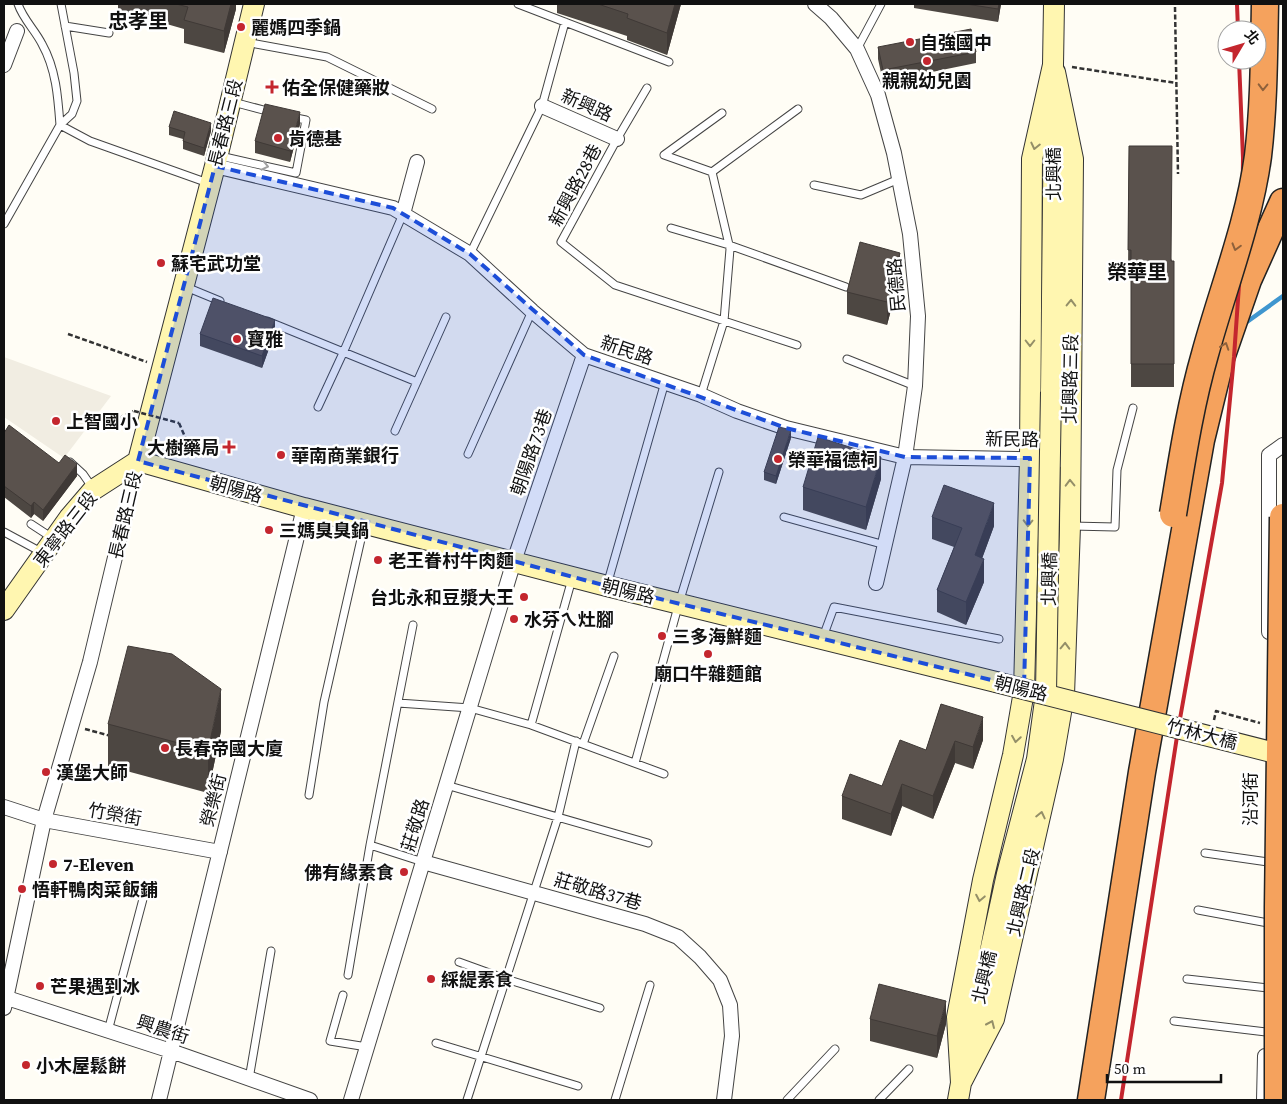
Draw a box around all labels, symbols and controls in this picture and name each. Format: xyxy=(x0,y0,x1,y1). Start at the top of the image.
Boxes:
district label: 忠孝里 xyxy=(108,7,168,35)
place label: 麗媽四季鍋 xyxy=(251,15,341,40)
north arrow xyxy=(1217,20,1267,70)
marker: 麗媽四季鍋 xyxy=(235,21,247,33)
text: 北 xyxy=(1240,25,1264,49)
place label: 自強國中 xyxy=(920,30,992,55)
marker: 自強國中 xyxy=(904,36,916,48)
marker: 親親幼兒園 xyxy=(921,55,933,67)
place label: 親親幼兒園 xyxy=(882,68,972,93)
place label: 佑全保健藥妝 xyxy=(282,75,390,100)
street label: 長春路三段 xyxy=(202,76,248,170)
marker: 佑全保健藥妝 xyxy=(266,81,278,93)
street label: 新興路 xyxy=(557,83,617,127)
one-way arrow xyxy=(1258,84,1268,92)
place label: 肯德基 xyxy=(288,126,342,151)
marker: 肯德基 xyxy=(272,132,284,144)
street label: 新興路28巷 xyxy=(543,139,607,231)
one-way arrow xyxy=(1030,142,1041,151)
street label: 北興橋 xyxy=(1041,147,1066,201)
one-way arrow xyxy=(261,160,270,171)
one-way arrow xyxy=(1232,242,1242,251)
place label: 蘇宅武功堂 xyxy=(171,251,261,276)
marker: 蘇宅武功堂 xyxy=(155,257,167,269)
street label: 民德路 xyxy=(881,257,911,313)
district label: 榮華里 xyxy=(1107,258,1167,286)
one-way arrow xyxy=(1066,299,1076,307)
place label: 寶雅 xyxy=(247,327,283,352)
street label: 新民路 xyxy=(597,329,657,371)
marker: 寶雅 xyxy=(231,333,243,345)
street label: 北興路三段 xyxy=(1057,334,1083,424)
one-way arrow xyxy=(1025,340,1035,348)
one-way arrow xyxy=(1219,343,1229,351)
street label: 朝陽路73巷 xyxy=(505,405,557,499)
place label: 上智國小 xyxy=(66,409,138,434)
marker: 上智國小 xyxy=(50,415,62,427)
street label: 新民路 xyxy=(985,426,1039,452)
place label: 大樹藥局 xyxy=(147,435,219,460)
marker: 大樹藥局 xyxy=(223,441,235,453)
place label: 華南商業銀行 xyxy=(291,443,399,468)
place label: 榮華福德祠 xyxy=(788,447,878,472)
marker: 華南商業銀行 xyxy=(275,449,287,461)
marker: 榮華福德祠 xyxy=(772,453,784,465)
street label: 長春路三段 xyxy=(103,468,147,562)
street label: 朝陽路 xyxy=(207,470,265,508)
one-way arrow xyxy=(1065,479,1075,487)
street label: 東寧路三段 xyxy=(27,486,103,572)
place label: 三媽臭臭鍋 xyxy=(279,518,369,543)
one-way arrow xyxy=(1023,520,1033,528)
marker: 三媽臭臭鍋 xyxy=(263,524,275,536)
place label: 老王眷村牛肉麵 xyxy=(388,548,514,573)
street label: 北興橋 xyxy=(1036,552,1062,606)
marker: 老王眷村牛肉麵 xyxy=(372,554,384,566)
street label: 朝陽路 xyxy=(599,572,657,610)
place label: 台北永和豆漿大王 xyxy=(370,585,514,610)
marker: 台北永和豆漿大王 xyxy=(518,591,530,603)
place label: 水芬ㄟ灶腳 xyxy=(524,607,614,632)
marker: 水芬ㄟ灶腳 xyxy=(508,613,520,625)
place label: 三多海鮮麵 xyxy=(672,624,762,649)
marker: 三多海鮮麵 xyxy=(656,630,668,642)
one-way arrow xyxy=(1060,642,1071,650)
marker: 廟口牛雜麵館 xyxy=(702,648,714,660)
place label: 廟口牛雜麵館 xyxy=(654,661,762,686)
street label: 朝陽路 xyxy=(992,669,1050,707)
street label: 竹林大橋 xyxy=(1164,713,1240,755)
one-way arrow xyxy=(1011,735,1021,743)
place label: 長春帝國大廈 xyxy=(175,736,283,761)
marker: 長春帝國大廈 xyxy=(159,742,171,754)
place label: 漢堡大師 xyxy=(56,760,128,785)
marker: 漢堡大師 xyxy=(40,766,52,778)
street label: 榮樂街 xyxy=(194,771,232,829)
street label: 沿河街 xyxy=(1238,772,1263,826)
street label: 莊敬路 xyxy=(395,796,435,854)
street label: 竹榮街 xyxy=(86,797,144,831)
one-way arrow xyxy=(1035,811,1046,819)
street label: 北興路二段 xyxy=(1001,845,1045,939)
place label: 7-Eleven xyxy=(63,852,134,877)
marker: 7-Eleven xyxy=(47,858,59,870)
place label: 佛有緣素食 xyxy=(304,860,394,885)
marker: 佛有緣素食 xyxy=(398,866,410,878)
street label: 莊敬路37巷 xyxy=(551,867,645,915)
place label: 悟軒鴨肉菜飯鋪 xyxy=(32,877,158,902)
marker: 悟軒鴨肉菜飯鋪 xyxy=(16,883,28,895)
one-way arrow xyxy=(975,893,986,902)
street label: 北興橋 xyxy=(966,948,1002,1006)
place label: 綵緹素食 xyxy=(441,967,513,992)
marker: 綵緹素食 xyxy=(425,973,437,985)
place label: 芒果遇到冰 xyxy=(50,974,140,999)
marker: 芒果遇到冰 xyxy=(34,980,46,992)
street label: 興農街 xyxy=(133,1009,193,1049)
one-way arrow xyxy=(984,1020,995,1029)
scale bar xyxy=(1107,1052,1221,1084)
place label: 小木屋鬆餅 xyxy=(36,1053,126,1078)
text: 50 m xyxy=(1114,1058,1146,1079)
marker: 小木屋鬆餅 xyxy=(20,1059,32,1071)

